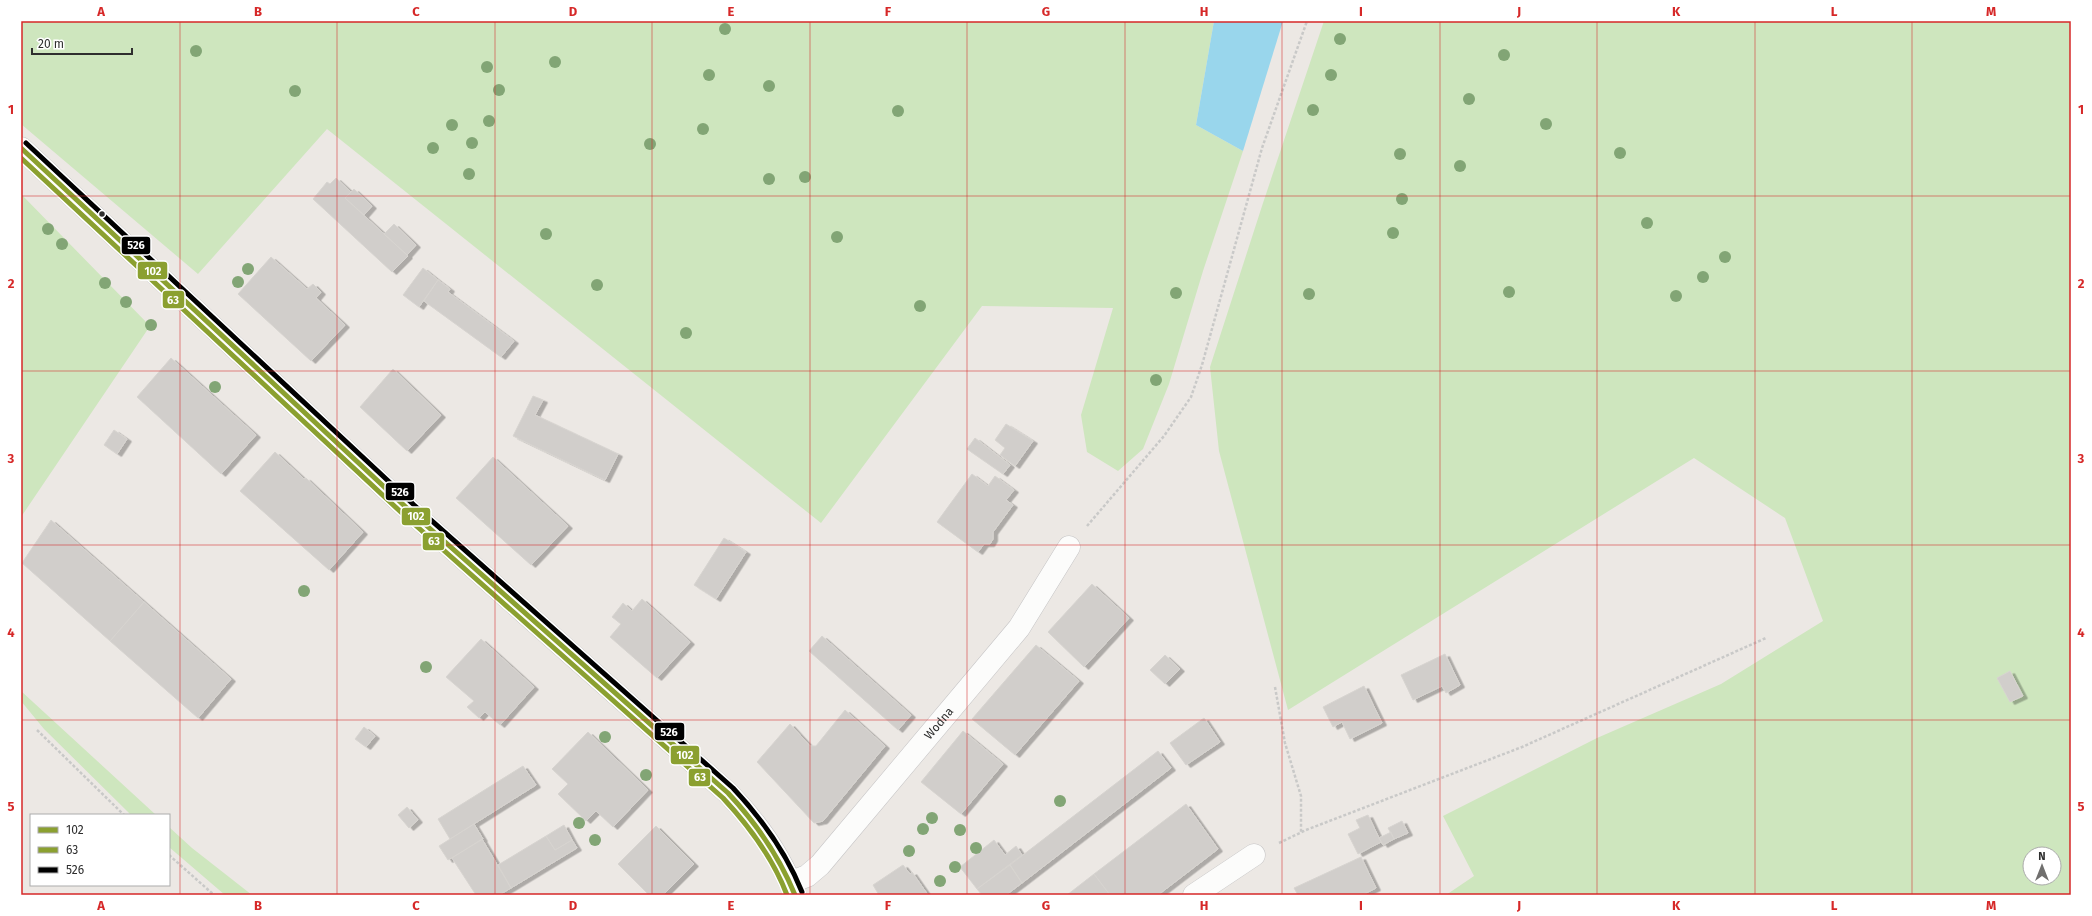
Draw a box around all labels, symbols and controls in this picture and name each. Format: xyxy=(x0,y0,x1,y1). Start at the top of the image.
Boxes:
text: A xyxy=(96,4,105,19)
text: B xyxy=(254,4,262,19)
text: C xyxy=(412,4,420,19)
text: D xyxy=(569,4,578,19)
text: E xyxy=(728,4,735,19)
text: F xyxy=(885,4,892,19)
text: G xyxy=(1042,4,1050,19)
text: H xyxy=(1200,4,1208,19)
text: I xyxy=(1359,4,1363,19)
text: J xyxy=(1516,4,1521,19)
text: K xyxy=(1672,4,1681,19)
text: L xyxy=(1831,4,1838,19)
text: M xyxy=(1986,4,1996,19)
scale bar xyxy=(32,30,132,56)
text: 20 m xyxy=(38,37,64,51)
text: 1 xyxy=(8,102,14,117)
text: 1 xyxy=(2078,102,2084,117)
unlabelled marker xyxy=(97,209,107,219)
line badge: 526 xyxy=(121,236,151,255)
text: 526 xyxy=(127,239,145,252)
line badge: 102 xyxy=(137,261,168,280)
text: 102 xyxy=(144,265,162,278)
text: 2 xyxy=(8,276,15,291)
text: 2 xyxy=(2078,276,2085,291)
line badge: 63 xyxy=(162,290,185,309)
text: 63 xyxy=(167,294,179,307)
text: 3 xyxy=(7,451,15,466)
text: 3 xyxy=(2077,451,2085,466)
line badge: 526 xyxy=(385,482,415,501)
text: 526 xyxy=(391,486,409,499)
line badge: 102 xyxy=(401,507,431,526)
text: 102 xyxy=(407,510,425,523)
line badge: 63 xyxy=(422,532,445,551)
text: 63 xyxy=(428,535,440,548)
text: 4 xyxy=(7,625,15,640)
text: 4 xyxy=(2077,625,2085,640)
street label: Wodna xyxy=(921,705,956,742)
line badge: 526 xyxy=(654,722,685,741)
text: 526 xyxy=(660,726,678,739)
line badge: 102 xyxy=(670,745,700,765)
text: 102 xyxy=(676,749,694,762)
line badge: 63 xyxy=(688,768,711,787)
text: 63 xyxy=(694,771,706,784)
text: 5 xyxy=(8,799,15,814)
text: 5 xyxy=(2078,799,2085,814)
legend xyxy=(30,814,170,886)
text: 102 xyxy=(66,823,84,837)
text: 63 xyxy=(66,843,78,857)
north arrow xyxy=(2022,846,2062,886)
text: N xyxy=(2038,850,2046,863)
text: 526 xyxy=(66,863,84,877)
text: A xyxy=(96,898,105,913)
text: B xyxy=(254,898,262,913)
text: C xyxy=(412,898,420,913)
text: D xyxy=(569,898,578,913)
text: E xyxy=(728,898,735,913)
text: F xyxy=(885,898,892,913)
text: G xyxy=(1042,898,1050,913)
text: H xyxy=(1200,898,1208,913)
text: I xyxy=(1359,898,1363,913)
text: J xyxy=(1516,898,1521,913)
text: K xyxy=(1672,898,1681,913)
text: L xyxy=(1831,898,1838,913)
text: M xyxy=(1986,898,1996,913)

